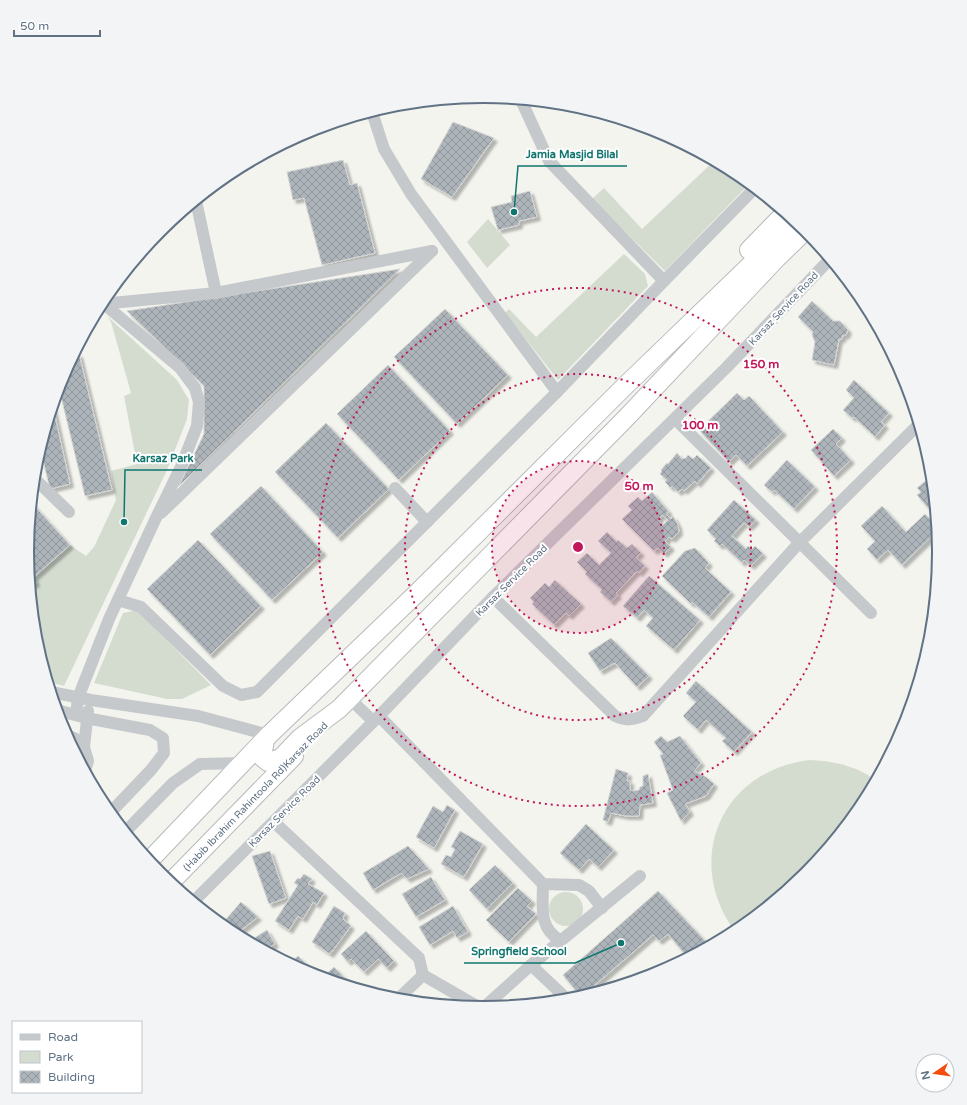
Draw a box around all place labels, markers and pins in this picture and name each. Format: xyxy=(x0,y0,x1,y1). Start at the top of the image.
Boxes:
callout: Jamia Masjid Bilal xyxy=(518,143,627,166)
callout: Karsaz Park xyxy=(125,447,202,470)
centre of rings xyxy=(571,540,585,554)
callout: Springfield School xyxy=(464,940,575,963)

